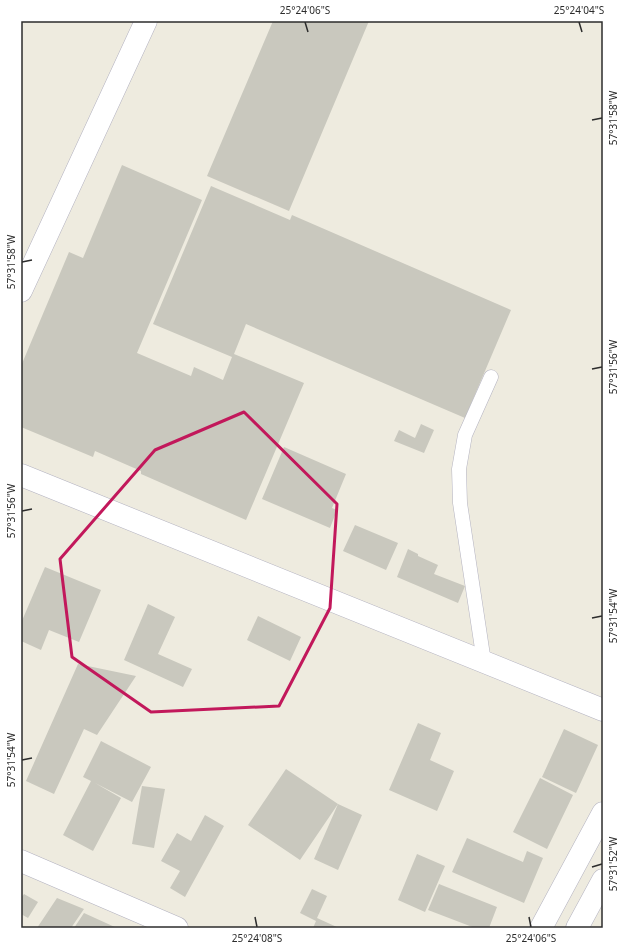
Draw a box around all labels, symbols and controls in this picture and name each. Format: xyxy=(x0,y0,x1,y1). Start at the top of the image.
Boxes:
text: 25°24'06"S xyxy=(280,3,331,17)
text: 25°24'04"S xyxy=(554,3,605,17)
text: 57°31'58"W xyxy=(606,90,620,145)
text: 57°31'58"W xyxy=(4,234,18,289)
text: 57°31'56"W xyxy=(606,339,620,394)
text: 57°31'56"W xyxy=(4,483,18,538)
text: 57°31'54"W xyxy=(606,588,620,643)
text: 57°31'54"W xyxy=(4,732,18,787)
text: 57°31'52"W xyxy=(606,836,620,891)
text: 25°24'08"S xyxy=(232,931,283,945)
text: 25°24'06"S xyxy=(506,931,557,945)

